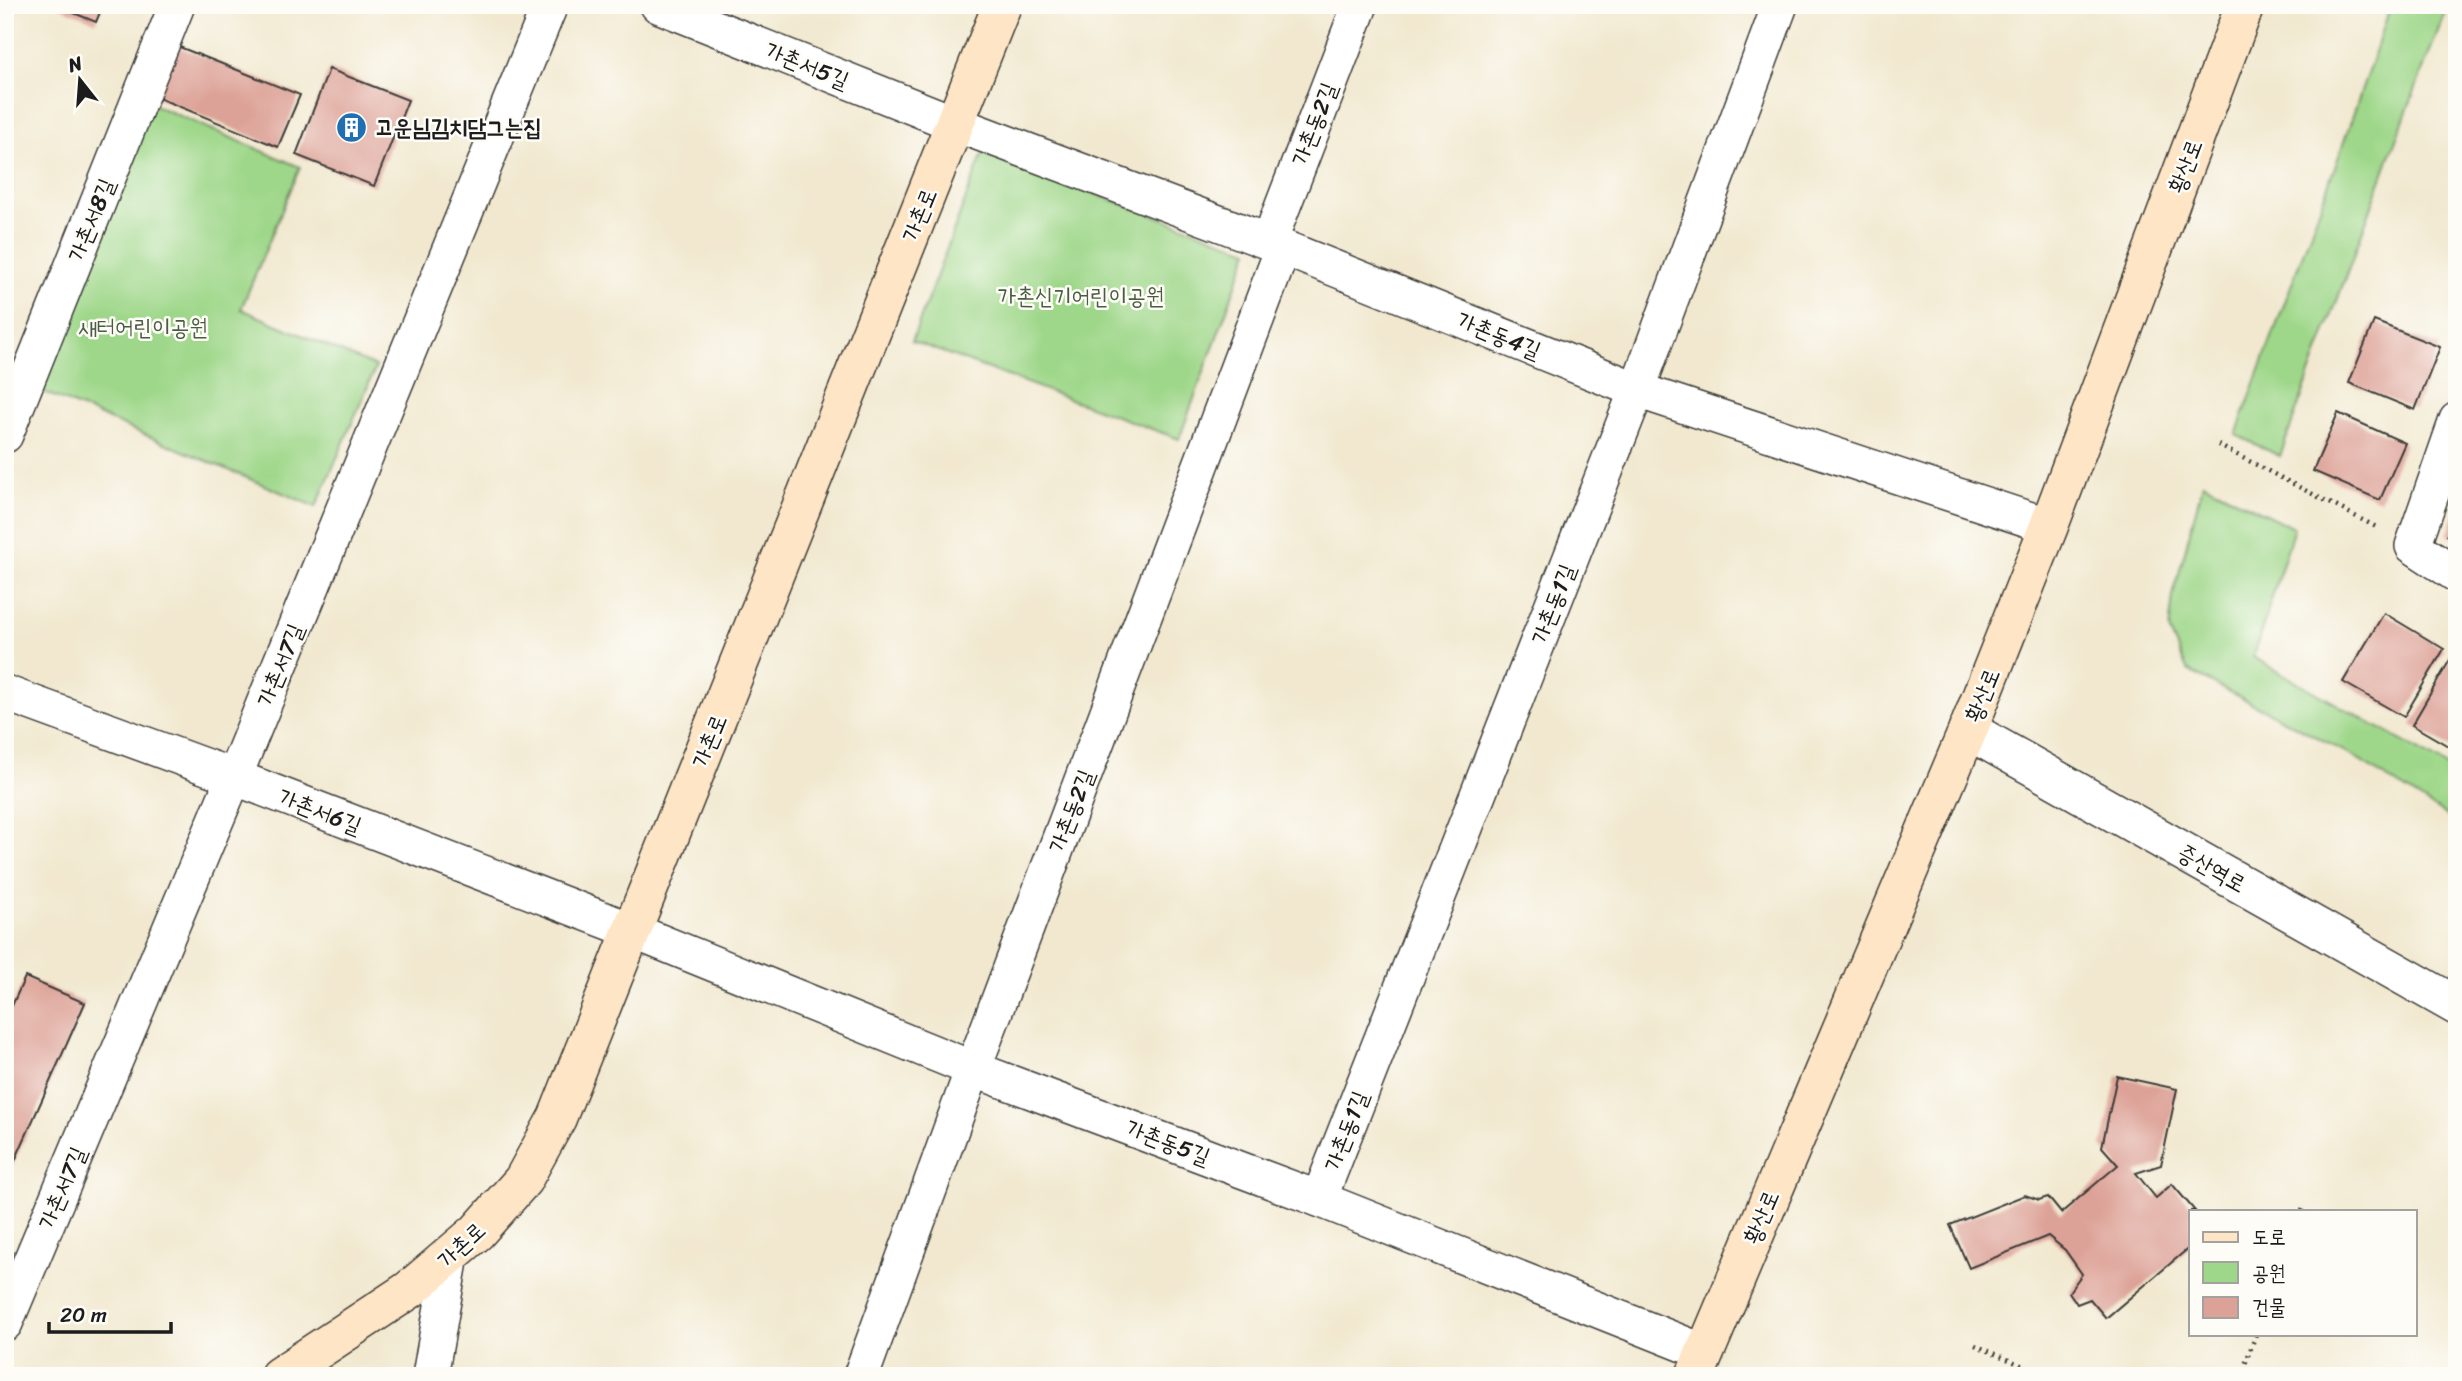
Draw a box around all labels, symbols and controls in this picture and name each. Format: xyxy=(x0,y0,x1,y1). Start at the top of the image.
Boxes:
street label: 가촌서5길 xyxy=(758,30,855,101)
north arrow xyxy=(46,46,116,116)
text: N xyxy=(63,46,87,82)
street label: 가촌동2길 xyxy=(1280,76,1349,172)
place label: 고운님김치담그는집 xyxy=(375,107,542,148)
building icon: 고운님김치담그는집 xyxy=(335,110,369,144)
street label: 황산로 xyxy=(2156,133,2215,199)
street label: 가촌서8길 xyxy=(56,172,127,269)
street label: 가촌로 xyxy=(890,182,949,249)
park label: 가촌신기어린이공원 xyxy=(998,276,1164,317)
street label: 가촌동4길 xyxy=(1450,300,1547,371)
park label: 새터어린이공원 xyxy=(78,307,208,348)
street label: 가촌동1길 xyxy=(1519,558,1588,651)
street label: 가촌서7길 xyxy=(245,617,316,713)
street label: 황산로 xyxy=(1953,662,2012,729)
street label: 가촌로 xyxy=(680,708,739,775)
street label: 가촌동2길 xyxy=(1037,763,1106,859)
street label: 가촌서6길 xyxy=(272,777,368,846)
street label: 증산역로 xyxy=(2169,833,2254,904)
street label: 가촌동1길 xyxy=(1312,1085,1381,1178)
street label: 가촌동5길 xyxy=(1119,1108,1216,1177)
street label: 가촌서7길 xyxy=(27,1140,98,1236)
street label: 황산로 xyxy=(1732,1184,1791,1251)
legend xyxy=(2189,1210,2416,1336)
street label: 가촌로 xyxy=(427,1211,496,1279)
text: 도로 xyxy=(2252,1218,2286,1256)
text: 공원 xyxy=(2252,1254,2286,1292)
text: 건물 xyxy=(2252,1288,2286,1326)
scale bar xyxy=(49,1290,172,1334)
text: 20 m xyxy=(60,1296,107,1334)

